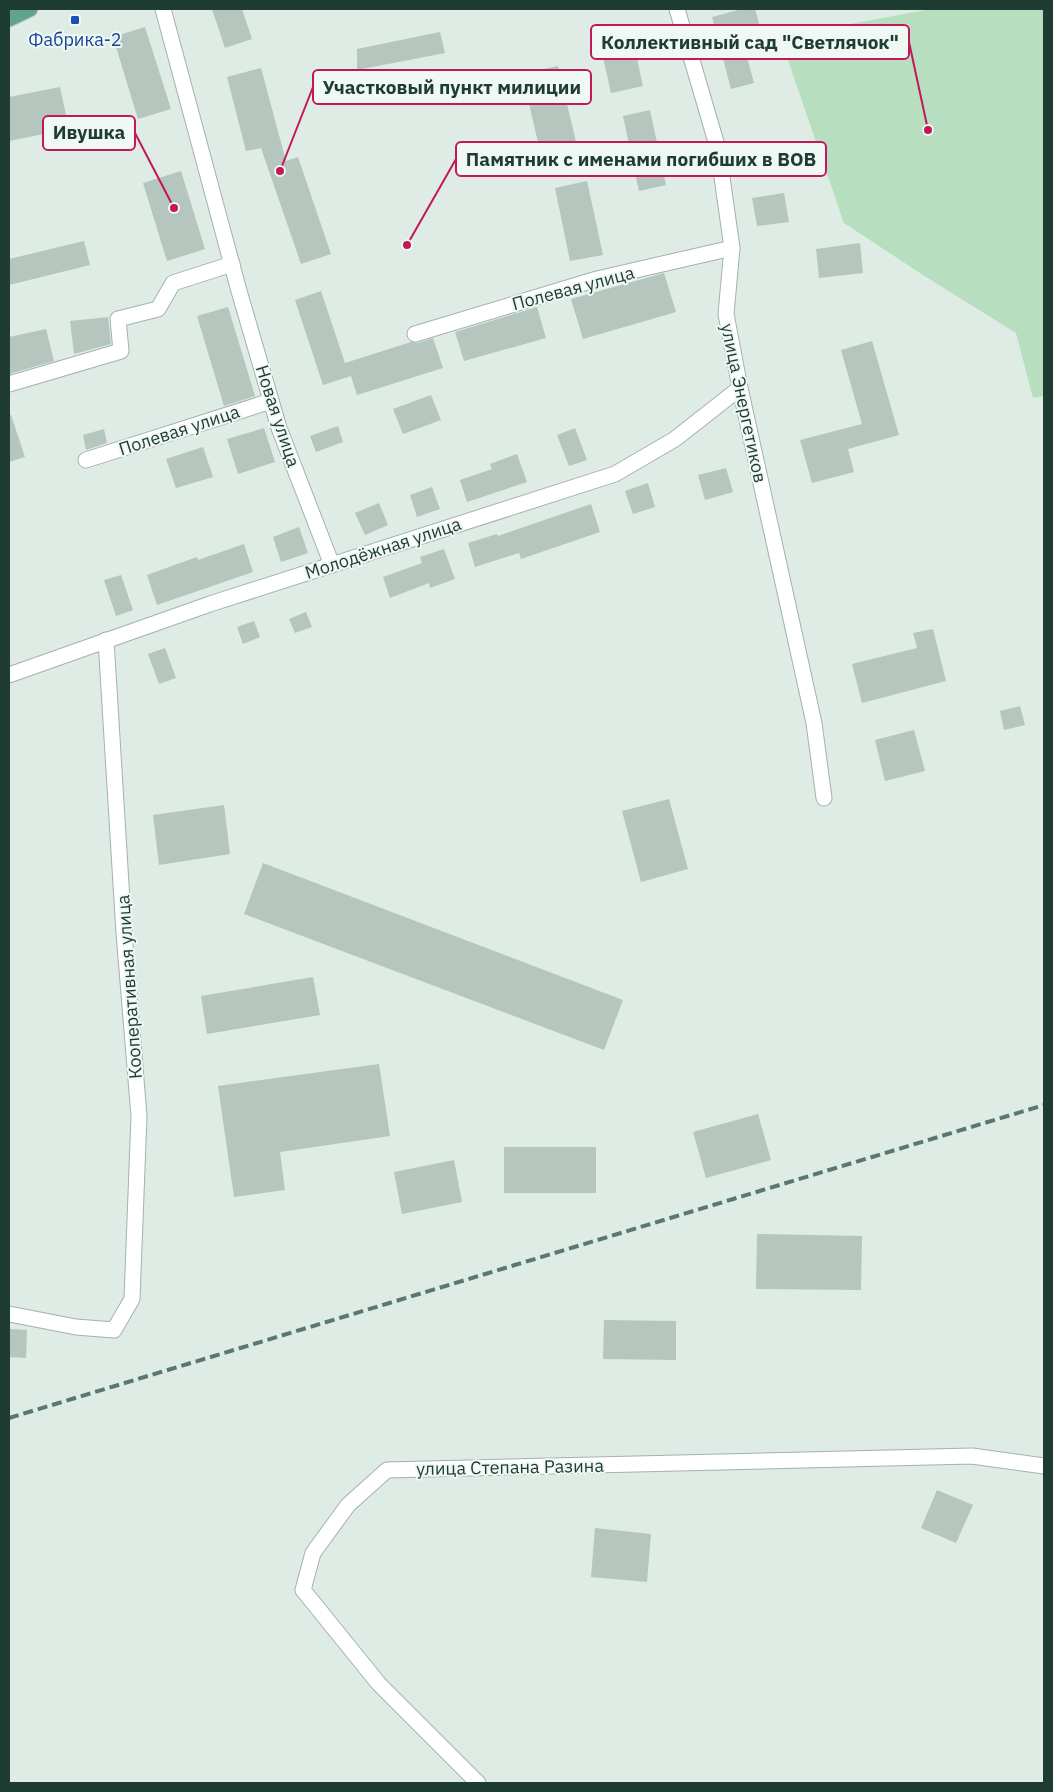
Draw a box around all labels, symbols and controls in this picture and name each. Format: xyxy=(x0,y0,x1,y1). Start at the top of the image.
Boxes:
marker: Фабрика-2 xyxy=(69,14,81,26)
callout: Коллективный сад "Светлячок" xyxy=(591,25,909,59)
place label: Фабрика-2 xyxy=(28,28,122,51)
text: Коллективный сад "Светлячок" xyxy=(601,30,899,54)
callout: Участковый пункт милиции xyxy=(313,70,591,104)
text: Участковый пункт милиции xyxy=(323,75,581,99)
callout: Ивушка xyxy=(43,116,135,150)
text: Ивушка xyxy=(53,120,126,144)
callout: Памятник с именами погибших в ВОВ xyxy=(456,142,826,176)
text: Памятник с именами погибших в ВОВ xyxy=(466,147,816,171)
street label: Полевая улица xyxy=(509,261,637,315)
street label: улица Энергетиков xyxy=(716,321,772,485)
street label: Новая улица xyxy=(251,362,305,470)
street label: Полевая улица xyxy=(116,400,243,460)
street label: Молодёжная улица xyxy=(302,512,464,584)
street label: Кооперативная улица xyxy=(111,894,147,1080)
street label: улица Степана Разина xyxy=(416,1454,605,1480)

